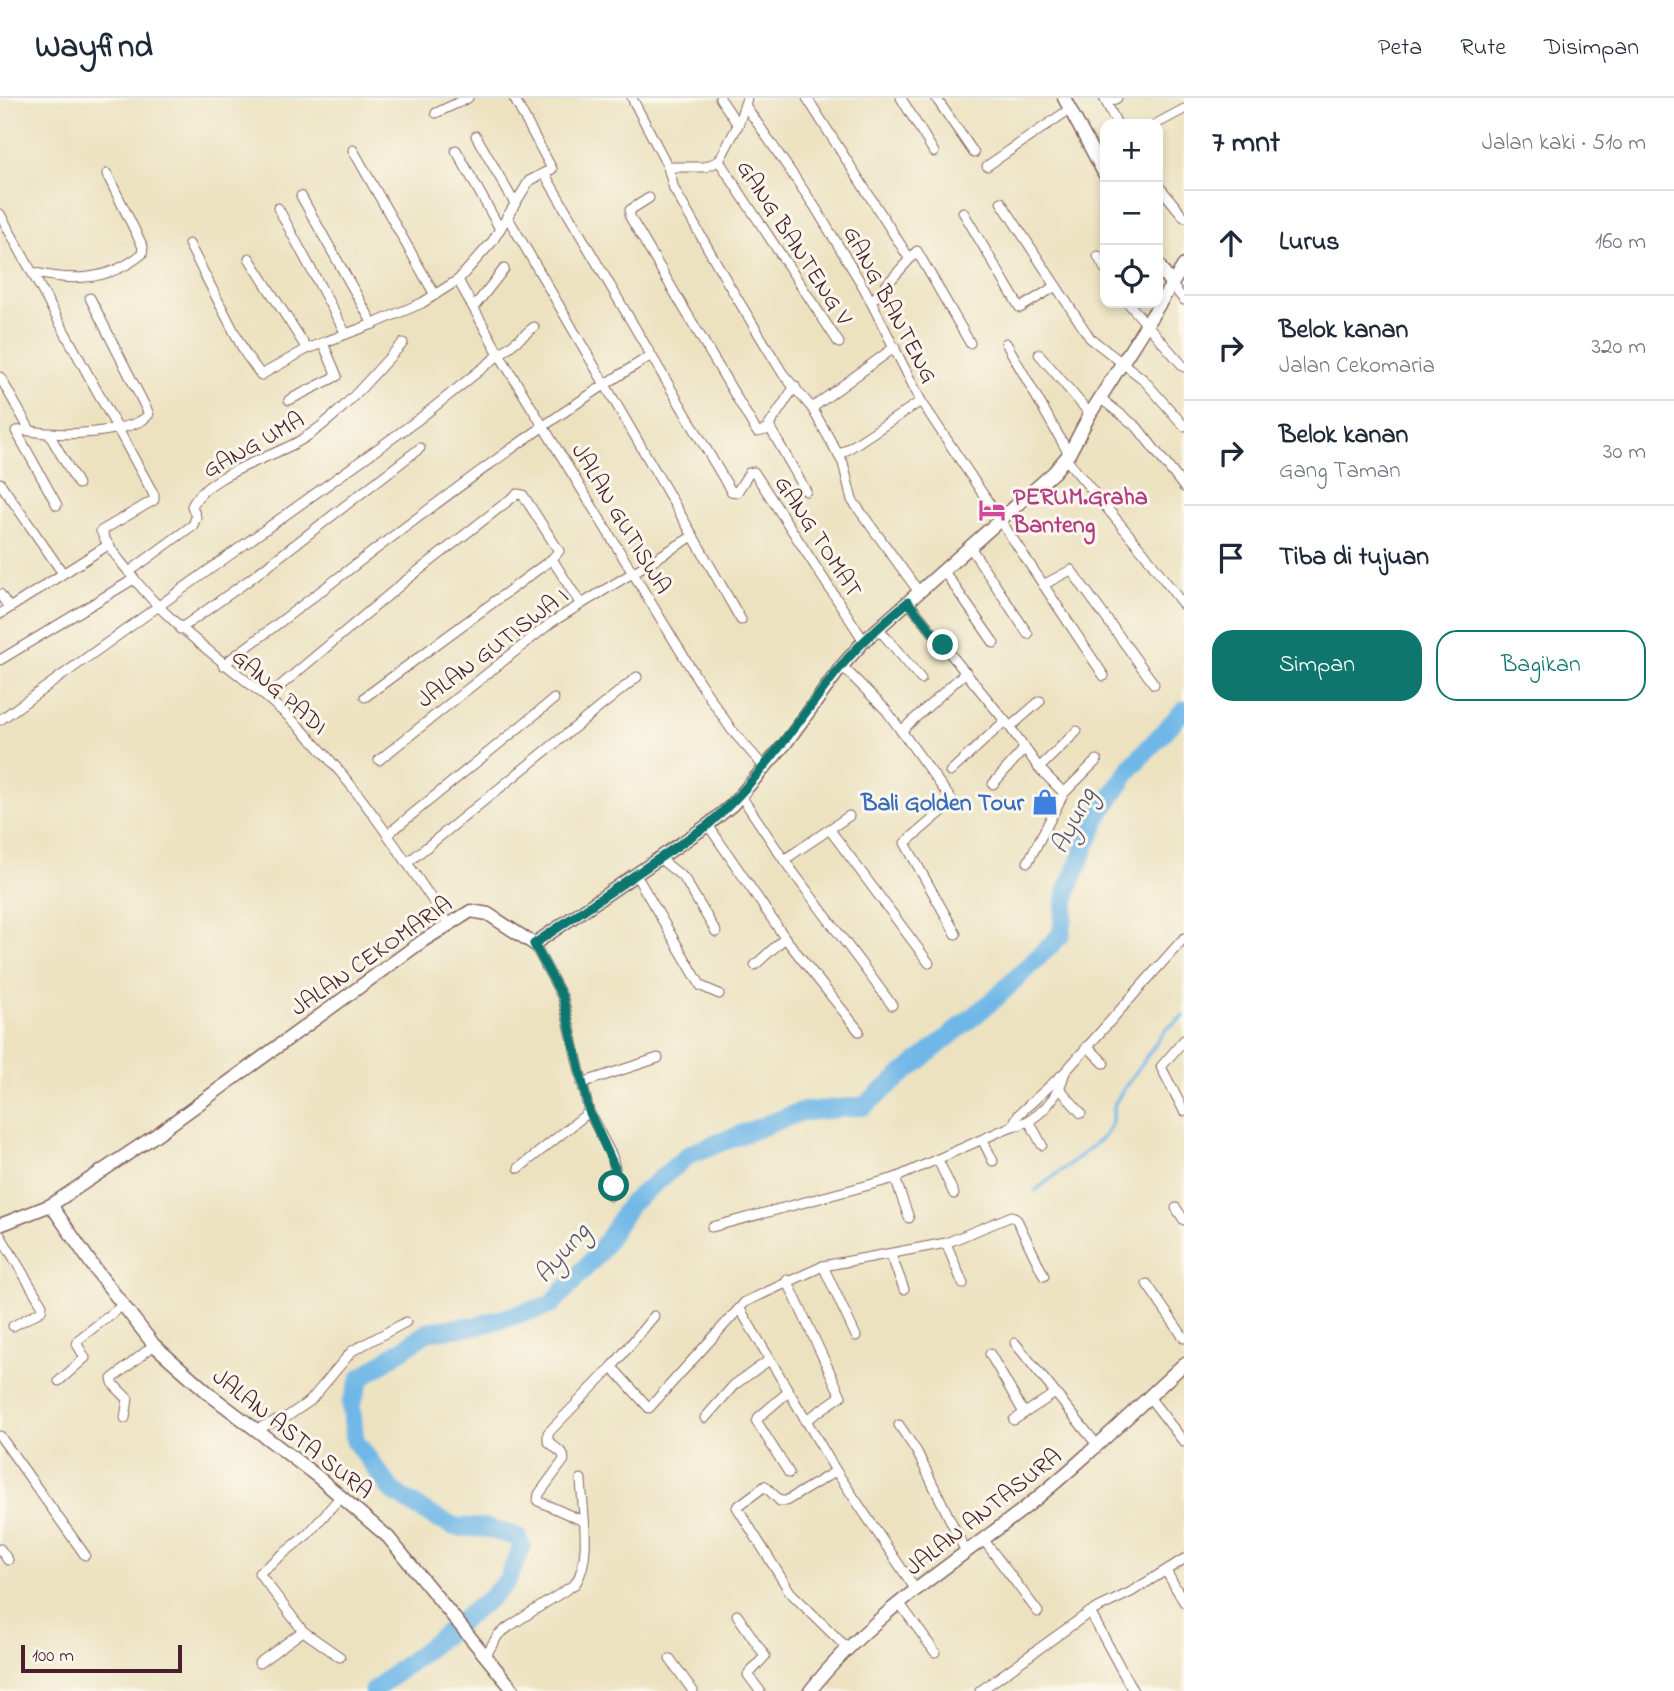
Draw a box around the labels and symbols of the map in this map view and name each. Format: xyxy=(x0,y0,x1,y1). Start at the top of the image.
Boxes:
street label: GANG BANTENG V xyxy=(726,154,860,334)
street label: GANG BANTENG xyxy=(833,220,945,390)
street label: GANG UMA xyxy=(197,404,312,489)
street label: JALAN GUTISWA xyxy=(561,437,679,601)
street label: GANG TOMAT xyxy=(764,469,870,606)
place label: PERUM.Graha Banteng xyxy=(1012,481,1148,545)
hotel icon: PERUM.Graha Banteng xyxy=(977,495,1007,525)
street label: JALAN GUTISWA I xyxy=(410,580,577,718)
route end xyxy=(927,629,958,660)
street label: GANG PADI xyxy=(223,641,334,745)
water label: Ayung xyxy=(1042,780,1108,861)
place label: Bali Golden Tour xyxy=(860,787,1025,822)
shop icon: Bali Golden Tour xyxy=(1030,787,1060,817)
street label: JALAN CEKOMARIA xyxy=(284,888,461,1026)
route start xyxy=(598,1170,629,1201)
water label: Ayung xyxy=(526,1214,601,1293)
street label: JALAN ASTA SURA xyxy=(204,1361,379,1509)
street label: JALAN ANTASURA xyxy=(899,1441,1070,1585)
scale bar xyxy=(21,1642,182,1674)

